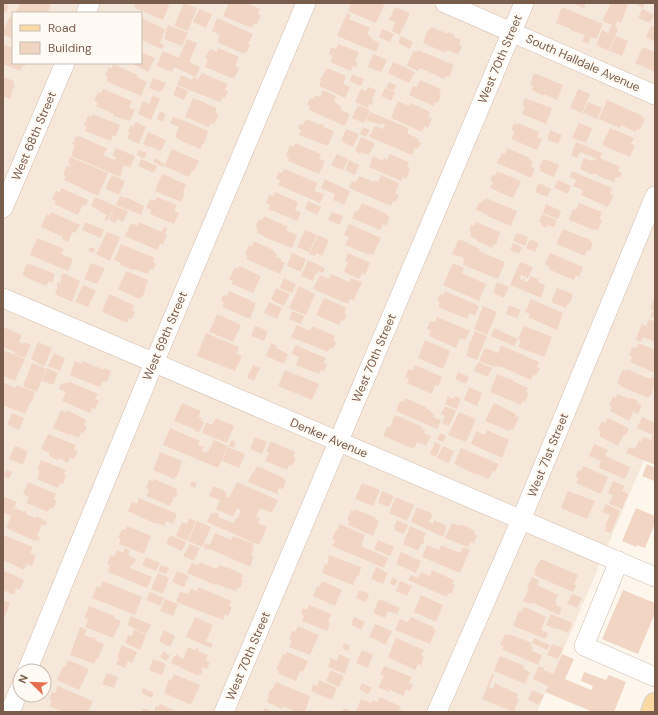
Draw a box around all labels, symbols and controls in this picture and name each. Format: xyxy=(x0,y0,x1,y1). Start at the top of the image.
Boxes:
legend xyxy=(12,12,142,64)
street label: West 70th Street xyxy=(474,12,526,106)
text: Road xyxy=(48,20,76,36)
street label: South Halldale Avenue xyxy=(523,31,643,95)
text: Building xyxy=(48,40,92,56)
street label: West 68th Street xyxy=(8,89,60,183)
street label: West 69th Street xyxy=(139,289,191,383)
street label: West 70th Street xyxy=(348,311,400,405)
street label: West 71st Street xyxy=(524,410,572,499)
street label: Denker Avenue xyxy=(288,414,370,462)
street label: West 70th Street xyxy=(222,609,274,703)
north arrow xyxy=(12,663,52,703)
text: N xyxy=(15,673,31,686)

